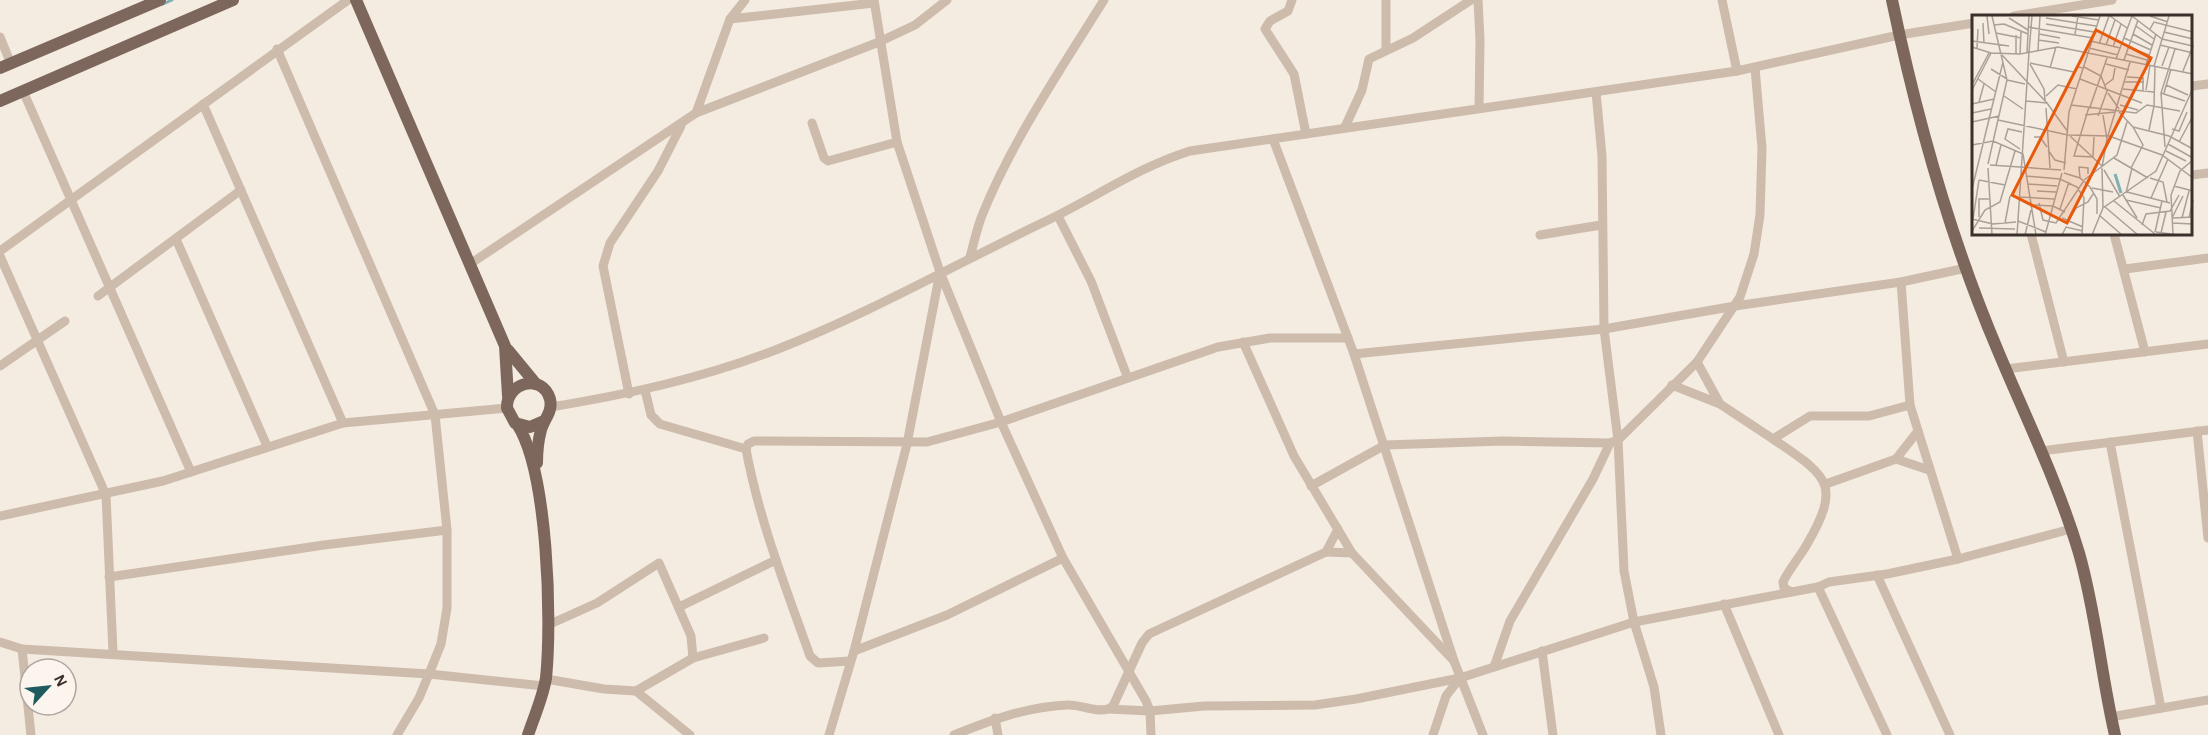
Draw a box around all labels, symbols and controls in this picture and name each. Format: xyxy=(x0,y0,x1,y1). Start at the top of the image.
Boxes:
inset map xyxy=(1972,15,2193,236)
north arrow xyxy=(18,657,78,717)
text: N xyxy=(51,672,70,689)

